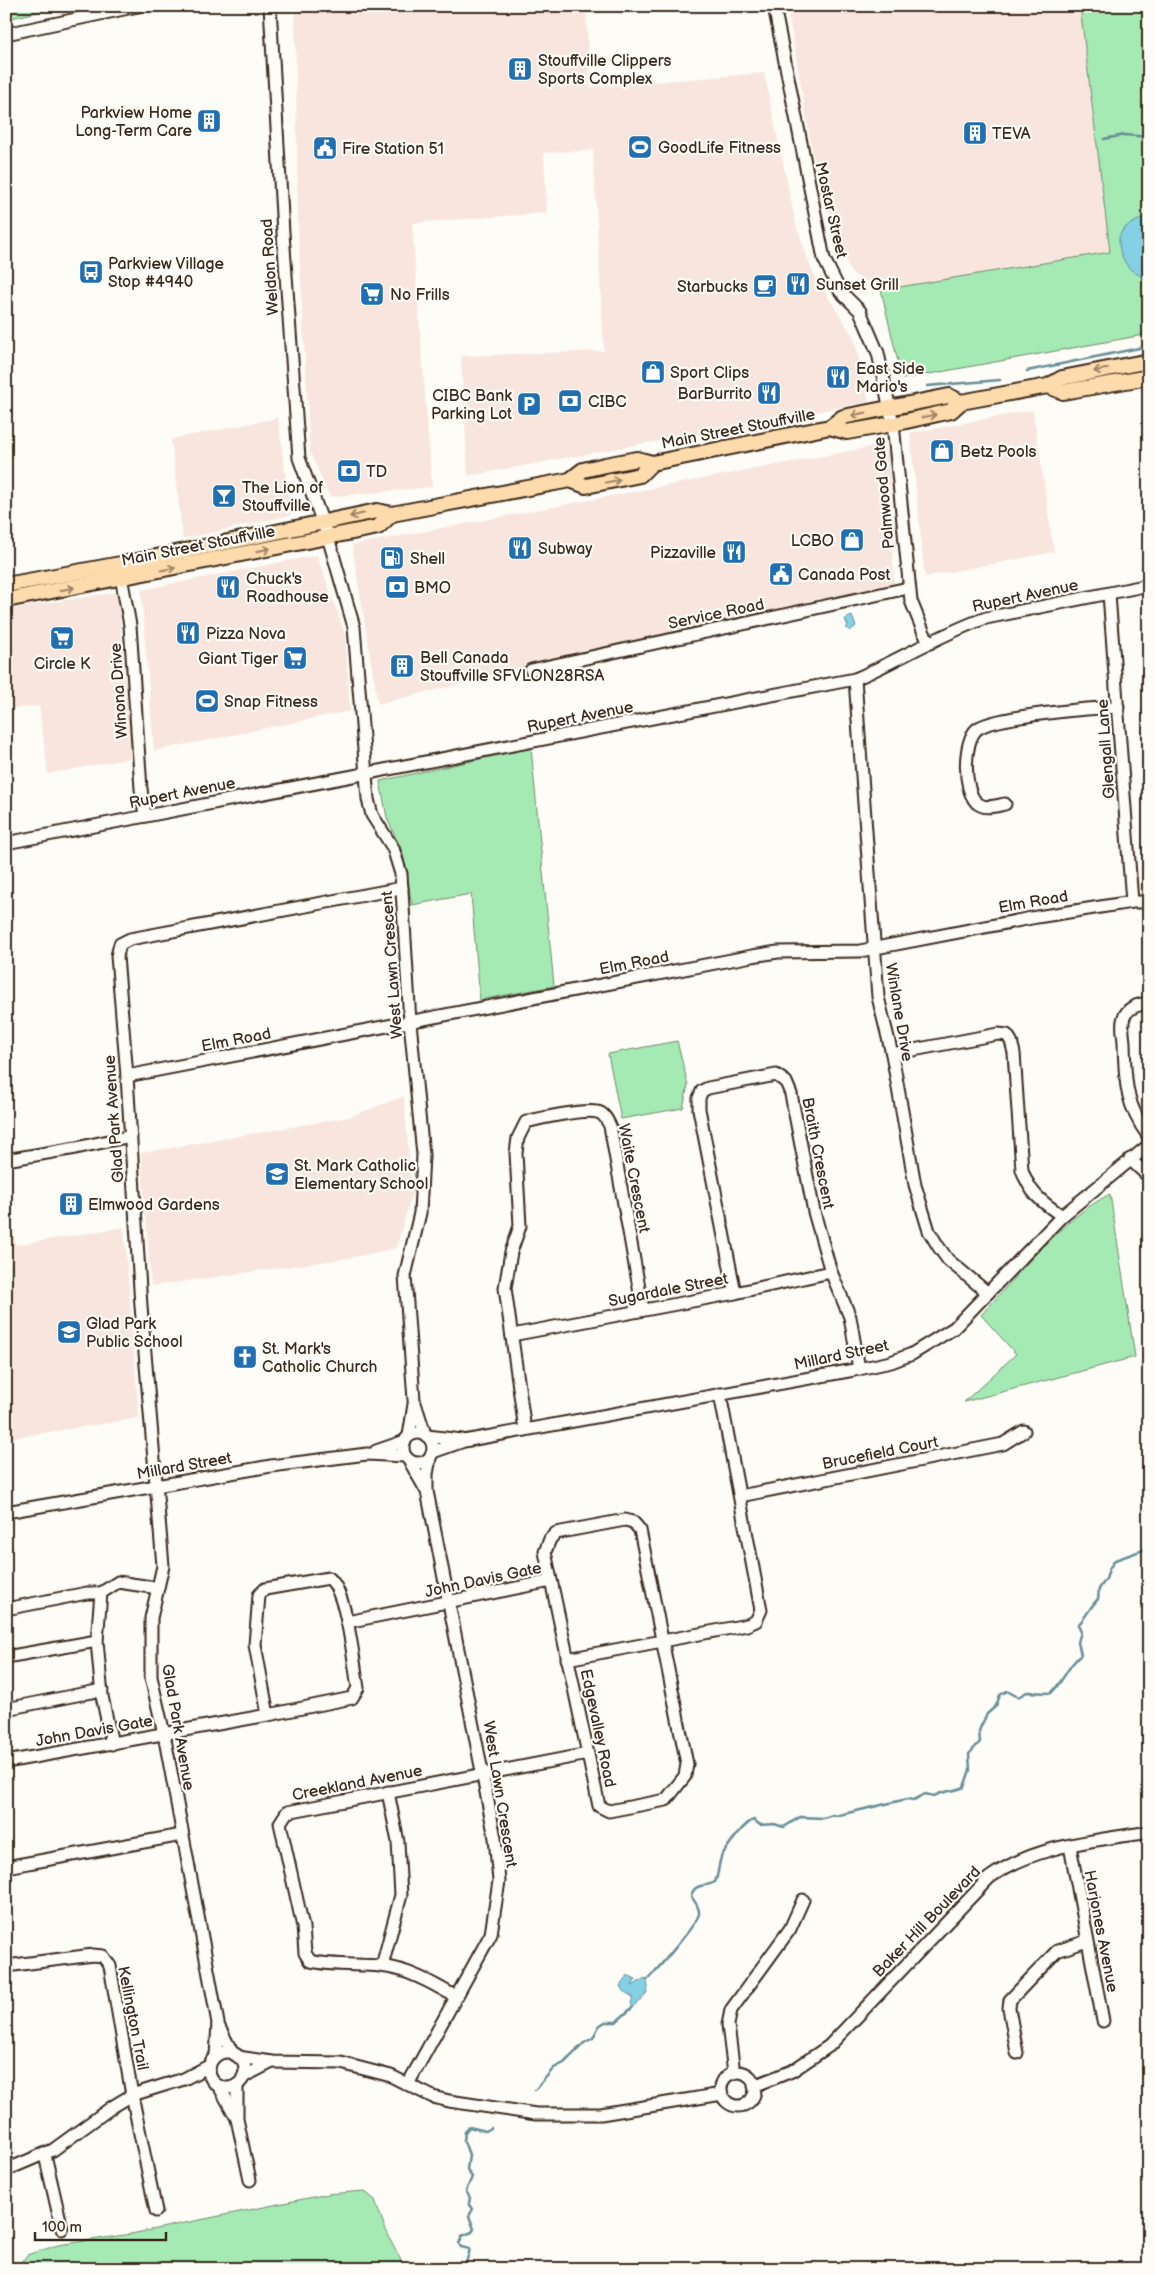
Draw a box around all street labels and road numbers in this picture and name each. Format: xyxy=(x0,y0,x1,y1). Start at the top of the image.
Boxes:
street label: Mostar Street xyxy=(810,160,851,260)
street label: Weldon Road xyxy=(258,218,283,316)
street label: Main Street Stouffville xyxy=(660,405,817,454)
street label: Palmwood Gate xyxy=(870,436,899,550)
street label: Main Street Stouffville xyxy=(120,522,277,571)
street label: Rupert Avenue xyxy=(971,576,1081,617)
street label: Service Road xyxy=(667,595,766,634)
street label: Winona Drive xyxy=(107,642,132,739)
street label: Rupert Avenue xyxy=(525,698,636,737)
street label: Glengall Lane xyxy=(1093,698,1119,799)
street label: Rupert Avenue xyxy=(127,774,238,813)
street label: Elm Road xyxy=(997,887,1070,918)
street label: West Lawn Crescent xyxy=(378,890,407,1040)
street label: Elm Road xyxy=(598,947,671,980)
street label: Winlane Drive xyxy=(881,962,917,1063)
street label: Elm Road xyxy=(200,1024,273,1057)
street label: Glad Park Avenue xyxy=(101,1054,128,1183)
street label: Braith Crescent xyxy=(797,1096,838,1211)
street label: Waite Crescent xyxy=(614,1122,653,1235)
street label: Sugardale Street xyxy=(607,1270,730,1311)
street label: Millard Street xyxy=(792,1336,890,1375)
street label: Brucefield Court xyxy=(821,1433,940,1474)
street label: Millard Street xyxy=(135,1449,233,1484)
street label: John Davis Gate xyxy=(423,1559,544,1602)
street label: Glad Park Avenue xyxy=(157,1663,198,1792)
street label: Edgevalley Road xyxy=(576,1667,619,1789)
street label: John Davis Gate xyxy=(34,1712,155,1751)
street label: West Lawn Crescent xyxy=(479,1719,521,1869)
street label: Creekland Avenue xyxy=(291,1761,425,1805)
street label: Baker Hill Boulevard xyxy=(869,1863,985,1981)
street label: Harjones Avenue xyxy=(1079,1869,1122,1994)
street label: Kellington Trail xyxy=(113,1965,152,2072)

